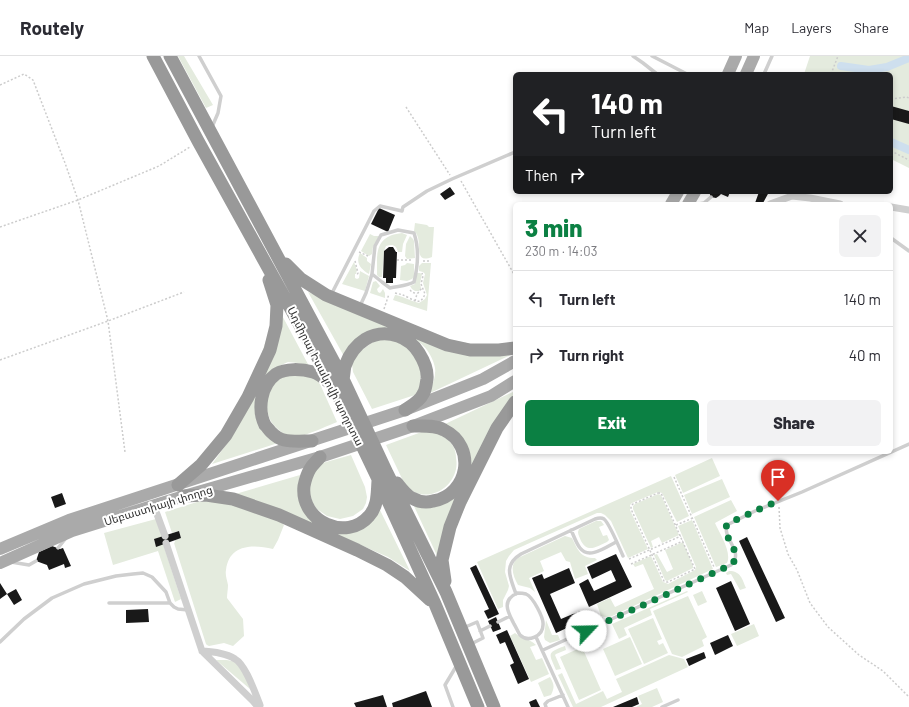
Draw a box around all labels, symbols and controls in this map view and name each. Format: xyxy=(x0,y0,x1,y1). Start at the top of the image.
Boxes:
text: Routely xyxy=(20,16,84,39)
text: Map xyxy=(744,19,769,36)
text: Layers xyxy=(791,19,832,36)
text: Share xyxy=(854,19,889,36)
text: 140 m xyxy=(591,86,663,120)
icon: left xyxy=(525,88,577,140)
text: Turn left xyxy=(591,120,657,142)
icon: right xyxy=(566,164,588,186)
text: Then xyxy=(525,166,558,184)
text: 3 min xyxy=(525,213,582,242)
button: close xyxy=(839,215,881,257)
text: 230 m · 14:03 xyxy=(525,243,597,259)
icon: left xyxy=(525,288,547,310)
text: Turn left xyxy=(559,290,615,308)
text: 140 m xyxy=(844,290,881,308)
street label: Ադմիրալ Իսակովի պողոտա xyxy=(284,304,367,448)
icon: right xyxy=(525,344,547,366)
text: Turn right xyxy=(559,346,624,364)
text: 40 m xyxy=(849,346,881,364)
button: Exit xyxy=(525,400,699,446)
button: Share xyxy=(707,400,881,446)
pin xyxy=(761,460,795,501)
icon: arrive xyxy=(767,466,789,488)
street label: Սեբաստիայի փողոց xyxy=(102,482,214,529)
position arrow xyxy=(565,610,607,652)

